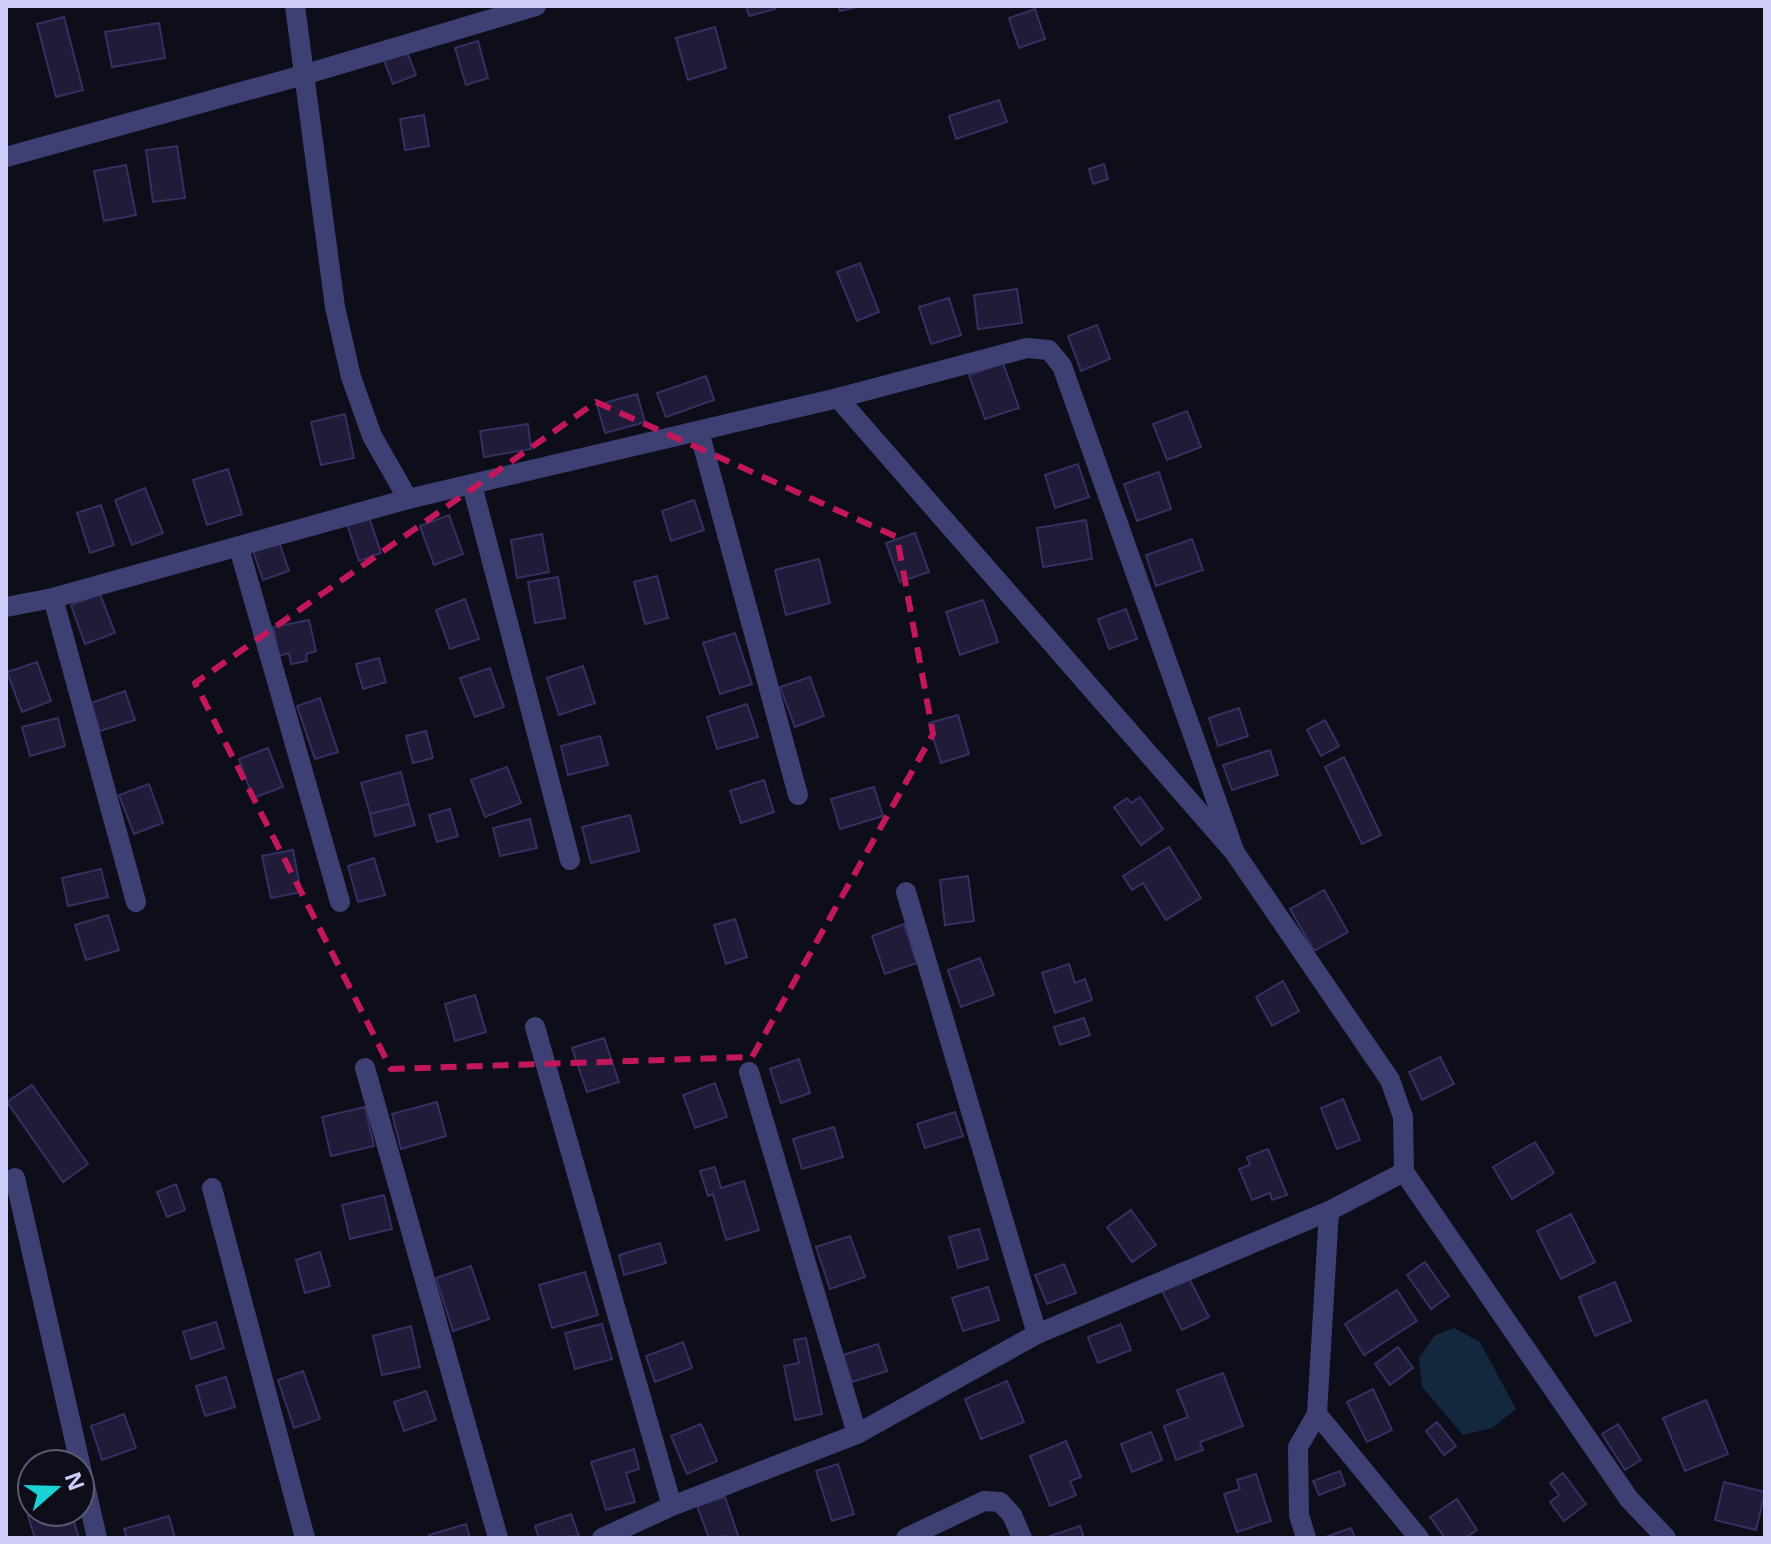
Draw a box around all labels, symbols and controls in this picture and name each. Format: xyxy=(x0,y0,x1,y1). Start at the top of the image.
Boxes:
north arrow xyxy=(16,1448,96,1528)
text: N xyxy=(59,1467,93,1494)

